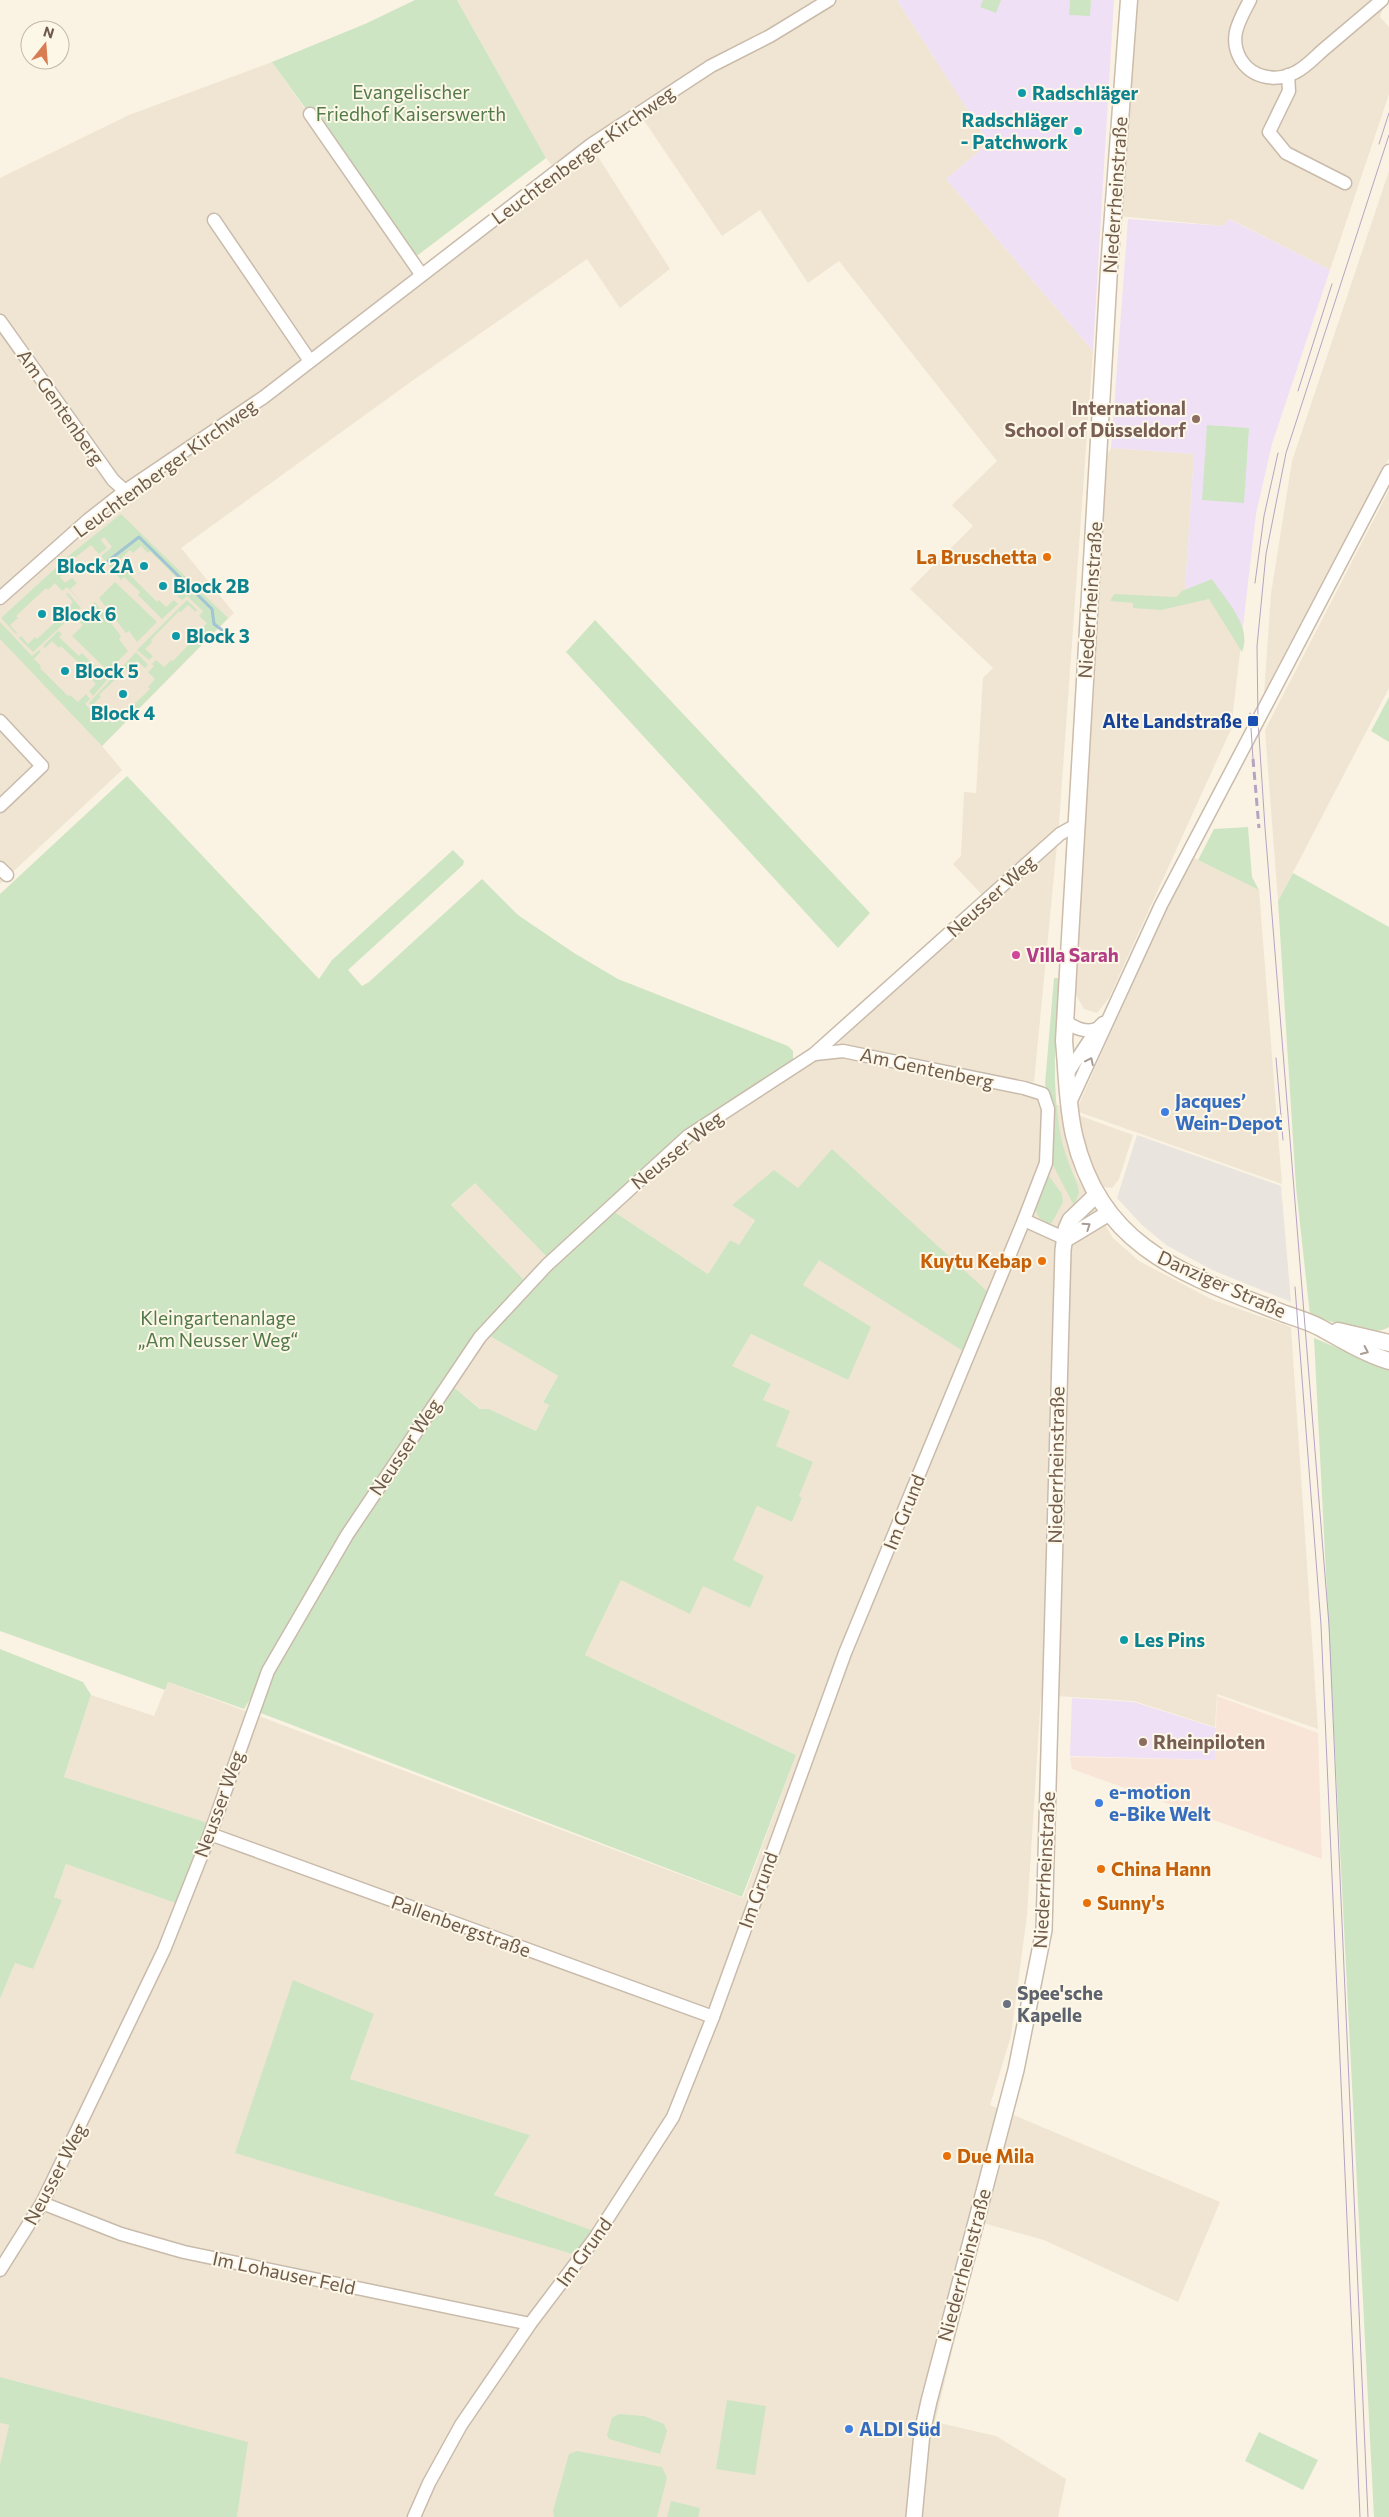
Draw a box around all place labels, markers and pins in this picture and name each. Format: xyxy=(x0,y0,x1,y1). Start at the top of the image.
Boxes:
place label: Radschläger xyxy=(1032,81,1139,104)
marker: Radschläger xyxy=(1016,87,1028,99)
place label: Radschläger - Patchwork xyxy=(961,108,1068,153)
marker: Radschläger - Patchwork xyxy=(1072,125,1084,137)
place label: International School of Düsseldorf xyxy=(1004,396,1186,441)
marker: International School of Düsseldorf xyxy=(1190,413,1202,425)
place label: La Bruschetta xyxy=(916,545,1037,568)
marker: La Bruschetta xyxy=(1041,551,1053,563)
place label: Block 2A xyxy=(57,554,134,577)
marker: Block 2A xyxy=(138,560,150,572)
place label: Block 2B xyxy=(173,574,249,597)
marker: Block 2B xyxy=(157,580,169,592)
place label: Block 6 xyxy=(52,602,117,625)
marker: Block 6 xyxy=(36,608,48,620)
place label: Block 3 xyxy=(186,624,250,647)
marker: Block 3 xyxy=(170,630,182,642)
place label: Block 5 xyxy=(75,659,139,682)
marker: Block 5 xyxy=(59,665,71,677)
marker: Block 4 xyxy=(117,688,129,700)
place label: Block 4 xyxy=(91,701,156,724)
place label: Alte Landstraße xyxy=(1102,709,1242,732)
marker: Alte Landstraße xyxy=(1246,714,1260,728)
place label: Villa Sarah xyxy=(1026,943,1119,966)
marker: Villa Sarah xyxy=(1010,949,1022,961)
place label: Jacques’ Wein-Depot xyxy=(1175,1089,1282,1134)
marker: Jacques’ Wein-Depot xyxy=(1159,1106,1171,1118)
place label: Kuytu Kebap xyxy=(920,1249,1032,1272)
marker: Kuytu Kebap xyxy=(1036,1255,1048,1267)
place label: Les Pins xyxy=(1134,1628,1205,1651)
marker: Les Pins xyxy=(1118,1634,1130,1646)
place label: Rheinpiloten xyxy=(1153,1730,1265,1753)
marker: Rheinpiloten xyxy=(1137,1736,1149,1748)
place label: e-motion e-Bike Welt xyxy=(1109,1780,1211,1825)
marker: e-motion e-Bike Welt xyxy=(1093,1797,1105,1809)
place label: China Hann xyxy=(1111,1857,1211,1880)
marker: China Hann xyxy=(1095,1863,1107,1875)
place label: Sunny's xyxy=(1097,1891,1165,1914)
marker: Sunny's xyxy=(1081,1897,1093,1909)
place label: Spee'sche Kapelle xyxy=(1017,1981,1103,2026)
marker: Spee'sche Kapelle xyxy=(1001,1998,1013,2010)
place label: Due Mila xyxy=(957,2144,1034,2167)
marker: Due Mila xyxy=(941,2150,953,2162)
place label: ALDI Süd xyxy=(859,2417,941,2440)
marker: ALDI Süd xyxy=(843,2423,855,2435)

